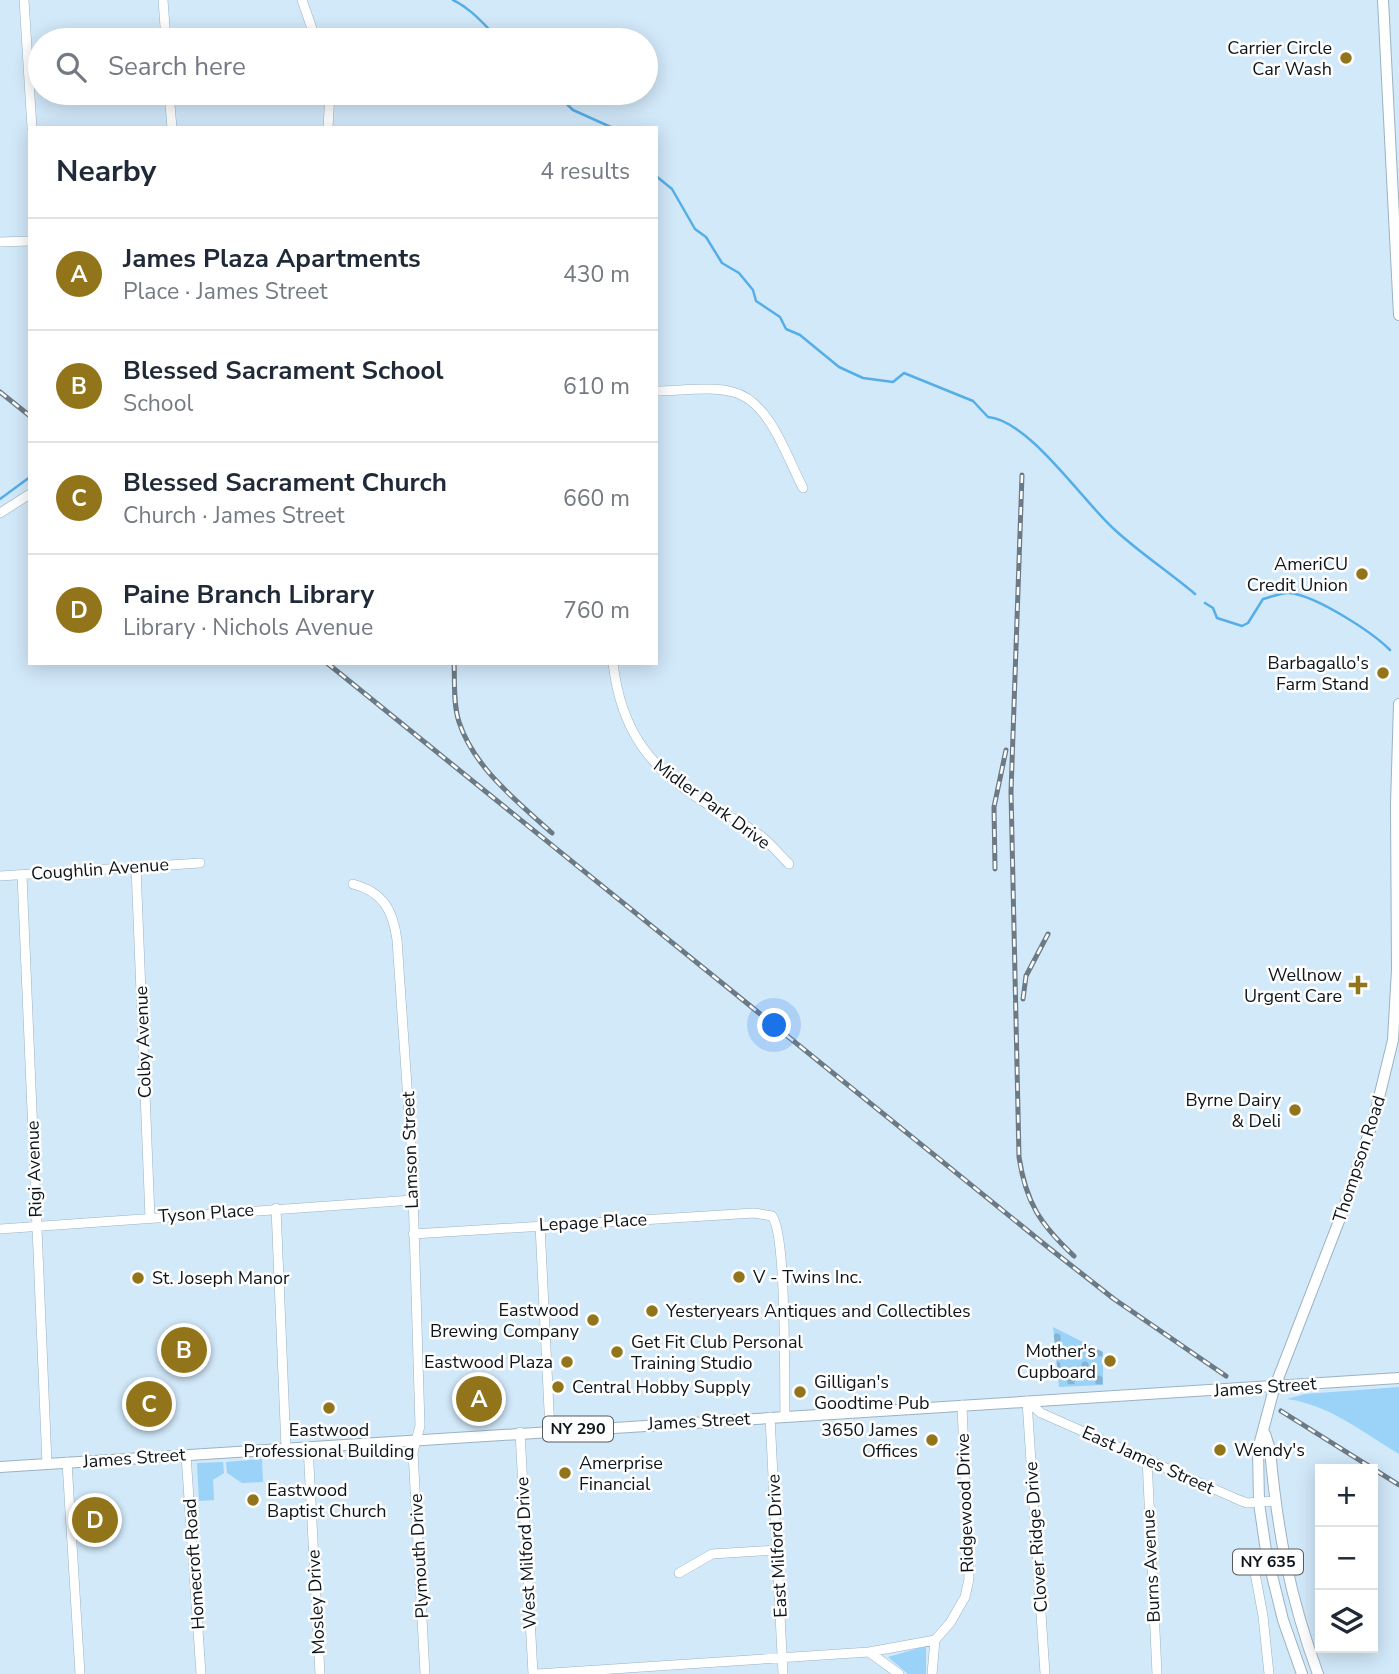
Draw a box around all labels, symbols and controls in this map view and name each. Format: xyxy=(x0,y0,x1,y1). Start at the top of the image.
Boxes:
search box xyxy=(28,28,658,105)
place label: Carrier Circle Car Wash xyxy=(1227,36,1332,81)
icon: search xyxy=(52,48,90,86)
text: Search here xyxy=(108,49,246,84)
marker: Carrier Circle Car Wash xyxy=(1338,50,1354,66)
text: Nearby xyxy=(56,151,156,192)
text: 4 results xyxy=(540,156,630,187)
text: James Plaza Apartments xyxy=(123,241,421,276)
text: A xyxy=(70,259,88,290)
text: 430 m xyxy=(563,259,630,290)
text: Place · James Street xyxy=(123,276,328,307)
text: Blessed Sacrament School xyxy=(123,353,444,388)
text: B xyxy=(71,371,87,402)
text: 610 m xyxy=(563,371,630,402)
text: School xyxy=(123,388,193,419)
text: Blessed Sacrament Church xyxy=(123,465,447,500)
text: C xyxy=(71,483,87,514)
text: 660 m xyxy=(563,483,630,514)
text: Church · James Street xyxy=(123,500,345,531)
place label: AmeriCU Credit Union xyxy=(1247,552,1348,597)
marker: AmeriCU Credit Union xyxy=(1354,566,1370,582)
text: Paine Branch Library xyxy=(123,577,374,612)
text: D xyxy=(70,595,88,626)
text: 760 m xyxy=(563,595,630,626)
text: Library · Nichols Avenue xyxy=(123,612,373,643)
place label: Barbagallo's Farm Stand xyxy=(1268,651,1369,696)
marker: Barbagallo's Farm Stand xyxy=(1375,665,1391,681)
street label: Midler Park Drive xyxy=(649,753,775,855)
street label: Coughlin Avenue xyxy=(30,852,170,886)
place label: Wellnow Urgent Care xyxy=(1244,963,1342,1008)
marker: Wellnow Urgent Care xyxy=(1348,975,1368,995)
street label: Colby Avenue xyxy=(129,985,157,1099)
your location xyxy=(757,1008,791,1042)
place label: Byrne Dairy & Deli xyxy=(1185,1088,1282,1133)
street label: Lamson Street xyxy=(396,1090,424,1209)
street label: Thompson Road xyxy=(1327,1092,1391,1226)
marker: Byrne Dairy & Deli xyxy=(1287,1102,1303,1118)
street label: Rigi Avenue xyxy=(20,1120,48,1218)
street label: Tyson Place xyxy=(157,1198,255,1228)
street label: Lepage Place xyxy=(538,1207,648,1237)
place label: V - Twins Inc. xyxy=(752,1265,862,1289)
place label: St. Joseph Manor xyxy=(152,1266,290,1290)
marker: V - Twins Inc. xyxy=(731,1269,747,1285)
marker: St. Joseph Manor xyxy=(130,1270,146,1286)
place label: Eastwood Brewing Company xyxy=(430,1298,580,1343)
place label: Yesteryears Antiques and Collectibles xyxy=(665,1299,971,1323)
marker: Yesteryears Antiques and Collectibles xyxy=(644,1303,660,1319)
marker: Eastwood Brewing Company xyxy=(585,1312,601,1328)
pin: B xyxy=(161,1324,207,1376)
place label: Get Fit Club Personal Training Studio xyxy=(631,1330,804,1375)
place label: Mother's Cupboard xyxy=(1017,1339,1096,1384)
marker: Get Fit Club Personal Training Studio xyxy=(609,1344,625,1360)
place label: Eastwood Plaza xyxy=(424,1350,553,1374)
marker: Mother's Cupboard xyxy=(1102,1353,1118,1369)
marker: Eastwood Plaza xyxy=(559,1354,575,1370)
place label: Gilligan's Goodtime Pub xyxy=(814,1370,930,1415)
street label: James Street xyxy=(1212,1371,1318,1403)
pin: A xyxy=(456,1373,502,1425)
place label: Central Hobby Supply xyxy=(572,1375,751,1399)
pin: C xyxy=(126,1378,172,1430)
marker: Central Hobby Supply xyxy=(550,1379,566,1395)
marker: Gilligan's Goodtime Pub xyxy=(792,1384,808,1400)
marker: Eastwood Professional Building xyxy=(321,1400,337,1416)
street label: James Street xyxy=(646,1406,752,1436)
road number: NY 290 xyxy=(543,1416,613,1442)
place label: Eastwood Professional Building xyxy=(243,1418,415,1463)
place label: 3650 James Offices xyxy=(821,1418,918,1463)
street label: East James Street xyxy=(1078,1420,1218,1500)
marker: 3650 James Offices xyxy=(924,1432,940,1448)
street label: Ridgewood Drive xyxy=(951,1433,979,1573)
place label: Wendy's xyxy=(1234,1438,1305,1462)
street label: James Street xyxy=(81,1442,187,1474)
marker: Wendy's xyxy=(1212,1442,1228,1458)
place label: Amerprise Financial xyxy=(579,1451,663,1496)
street label: Clover Ridge Drive xyxy=(1019,1461,1053,1613)
map controls xyxy=(1315,1464,1378,1653)
button: + xyxy=(1315,1464,1378,1527)
marker: Amerprise Financial xyxy=(557,1465,573,1481)
street label: East Milford Drive xyxy=(761,1473,793,1619)
street label: West Milford Drive xyxy=(510,1476,542,1630)
place label: Eastwood Baptist Church xyxy=(267,1478,386,1523)
marker: Eastwood Baptist Church xyxy=(245,1492,261,1508)
street label: Plymouth Drive xyxy=(404,1493,434,1619)
pin: D xyxy=(72,1494,118,1546)
street label: Homecroft Road xyxy=(177,1497,211,1631)
street label: Burns Avenue xyxy=(1136,1509,1166,1623)
button: − xyxy=(1315,1527,1378,1590)
street label: Mosley Drive xyxy=(301,1549,331,1655)
road number: NY 635 xyxy=(1233,1550,1303,1574)
button: layers xyxy=(1315,1590,1378,1653)

